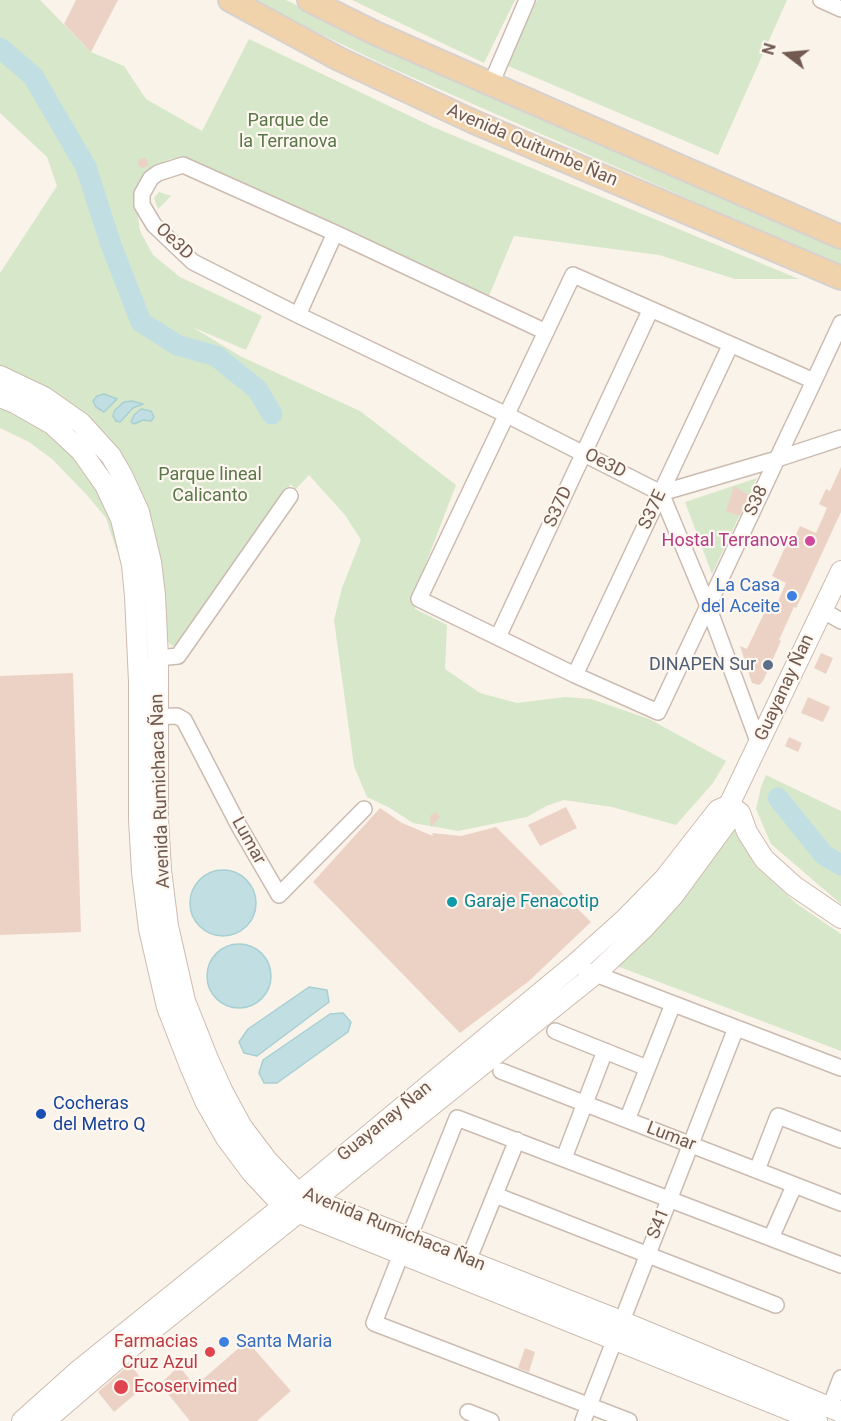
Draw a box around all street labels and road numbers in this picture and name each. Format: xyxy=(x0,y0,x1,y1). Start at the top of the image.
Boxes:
street label: Avenida Quitumbe Ñan xyxy=(443,100,621,192)
street label: Oe3D xyxy=(151,219,197,265)
street label: Oe3D xyxy=(581,444,629,484)
street label: S38 xyxy=(741,482,773,520)
street label: S37D xyxy=(540,483,578,531)
street label: S37E xyxy=(635,487,671,533)
street label: Guayanay Ñan xyxy=(751,631,819,745)
street label: Avenida Rumichaca Ñan xyxy=(147,693,175,889)
street label: Lumar xyxy=(226,814,270,868)
street label: Guayanay Ñan xyxy=(333,1077,437,1167)
street label: Lumar xyxy=(643,1118,699,1156)
street label: Avenida Rumichaca Ñan xyxy=(300,1184,488,1276)
street label: S41 xyxy=(643,1206,675,1242)

